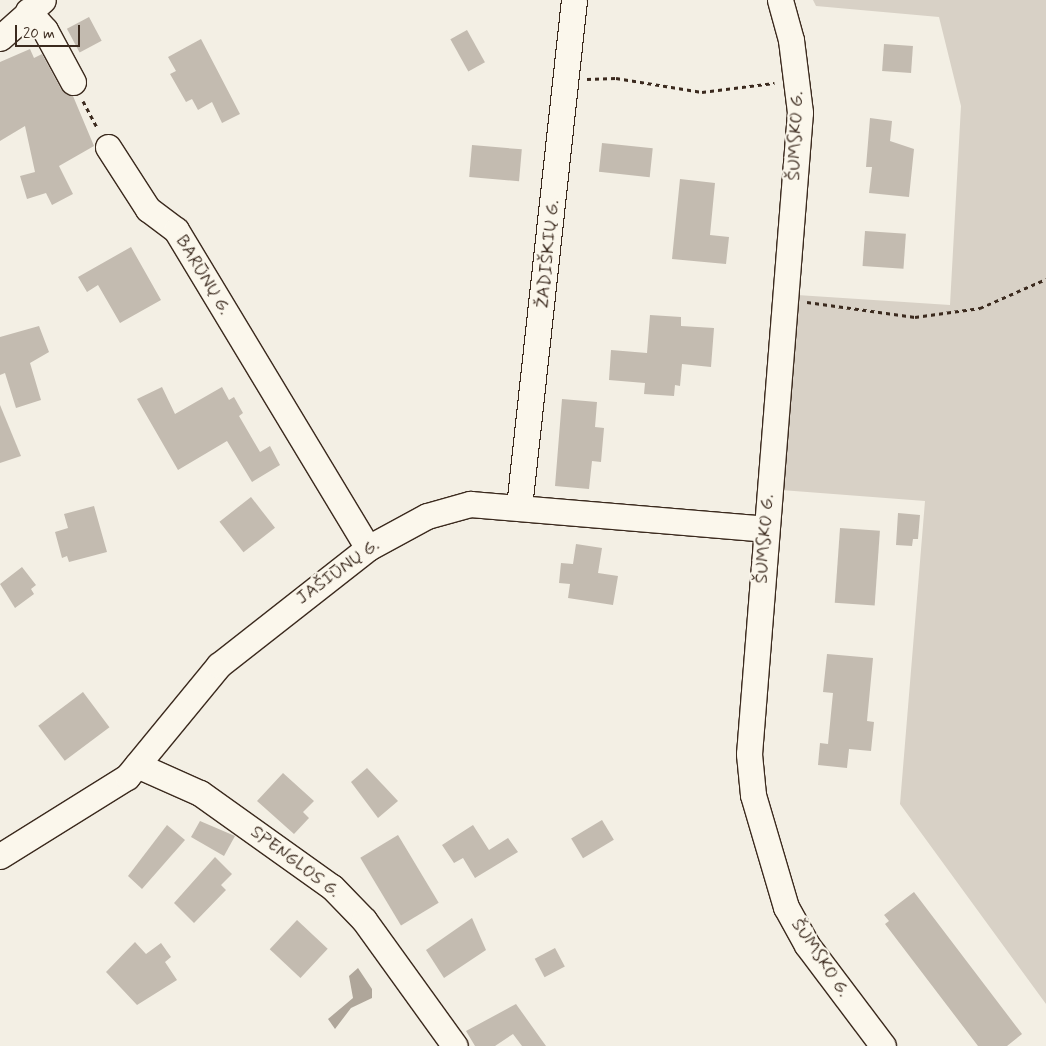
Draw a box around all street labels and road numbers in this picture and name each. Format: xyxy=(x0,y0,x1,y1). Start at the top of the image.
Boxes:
street label: ŠUMSKO G. xyxy=(784,91,808,181)
street label: ŽADIŠKIŲ G. xyxy=(532,199,564,309)
street label: BARŪNŲ G. xyxy=(171,231,235,319)
street label: ŠUMSKO G. xyxy=(751,494,779,584)
street label: JAŠIŪNŲ G. xyxy=(292,535,384,609)
street label: SPENGLOS G. xyxy=(246,821,344,903)
street label: ŠUMSKO G. xyxy=(786,915,854,1001)

